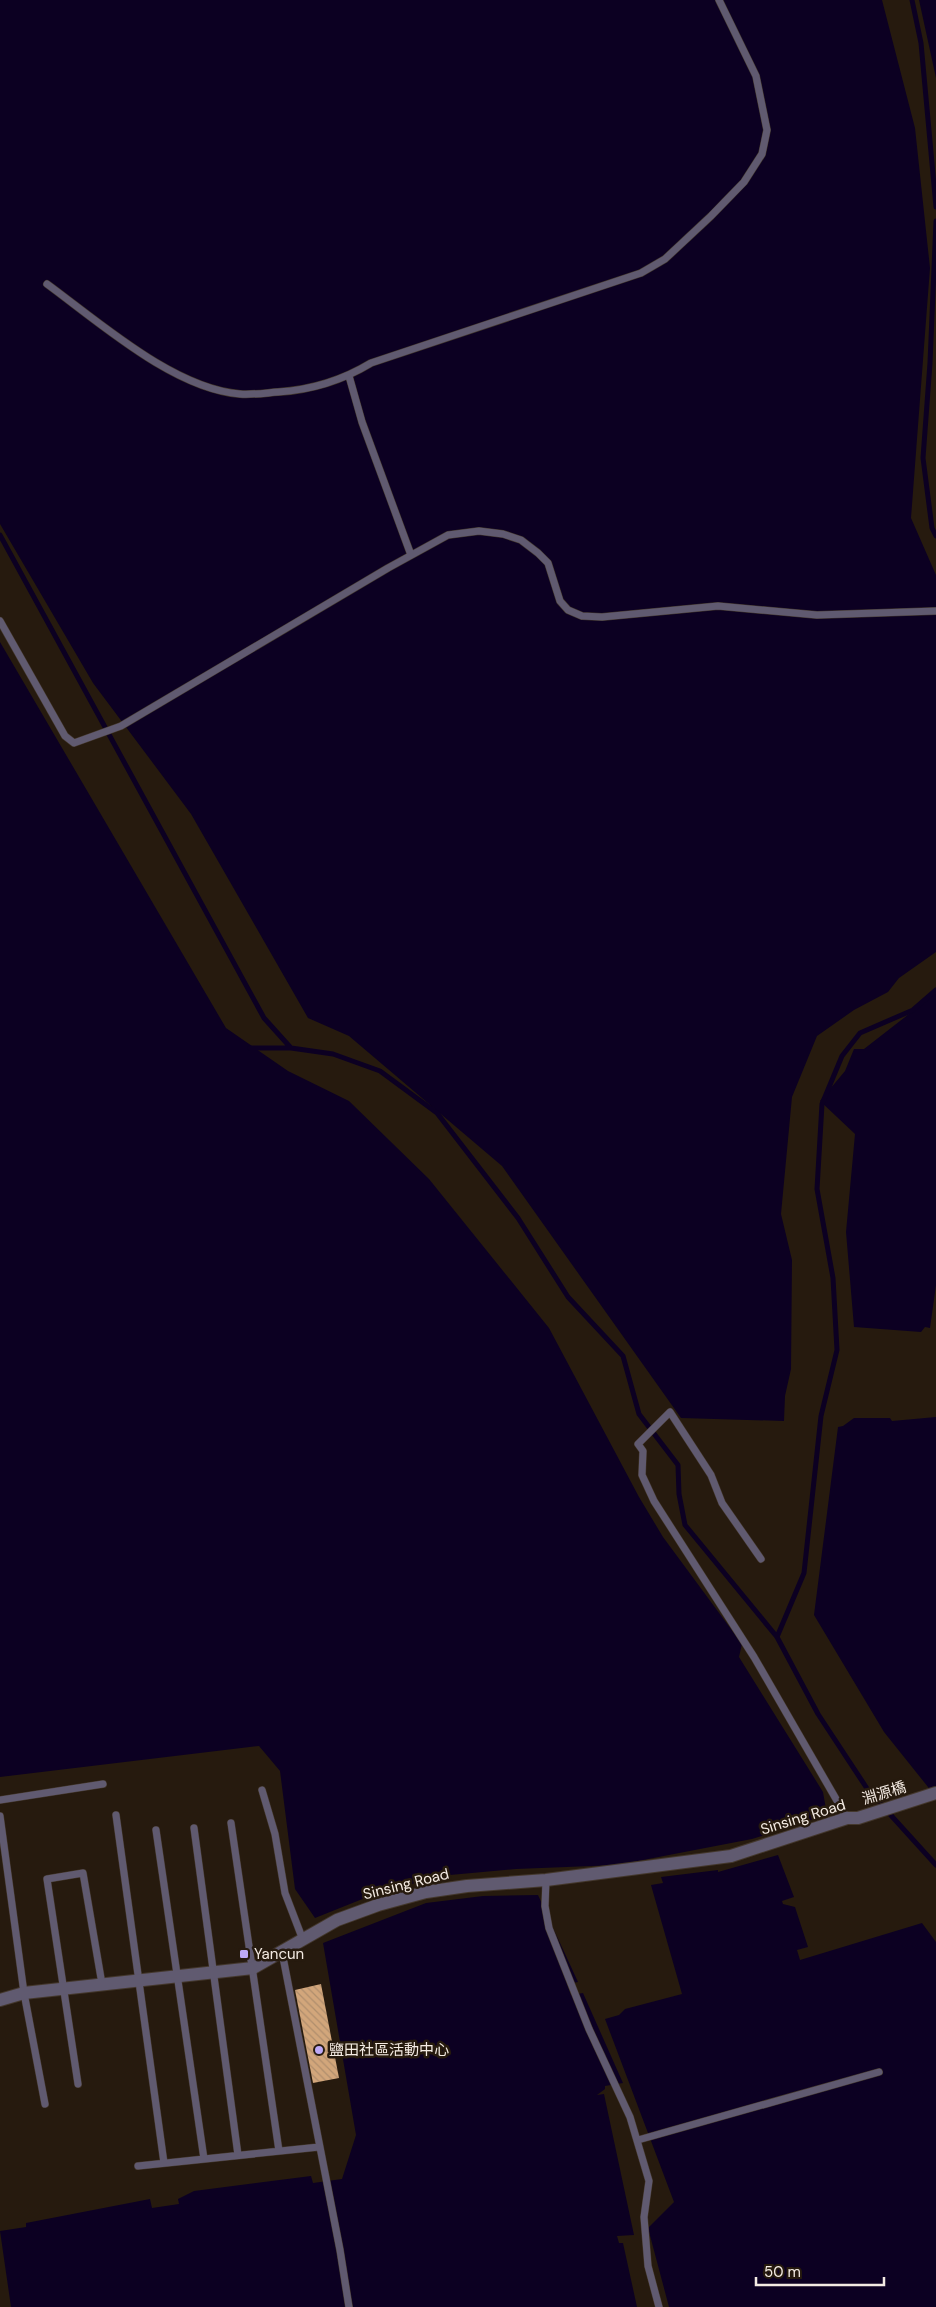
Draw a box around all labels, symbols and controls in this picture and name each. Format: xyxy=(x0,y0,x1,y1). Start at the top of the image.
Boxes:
street label: 淵源橋 xyxy=(860,1777,908,1809)
street label: Sinsing Road xyxy=(758,1795,848,1839)
street label: Sinsing Road xyxy=(361,1864,451,1904)
place label: Yancun xyxy=(254,1944,304,1964)
marker: Yancun xyxy=(238,1948,250,1960)
place label: 鹽田社區活動中心 xyxy=(329,2040,449,2060)
marker: 鹽田社區活動中心 xyxy=(313,2044,325,2056)
scale bar xyxy=(756,2254,884,2286)
text: 50 m xyxy=(764,2262,801,2282)

